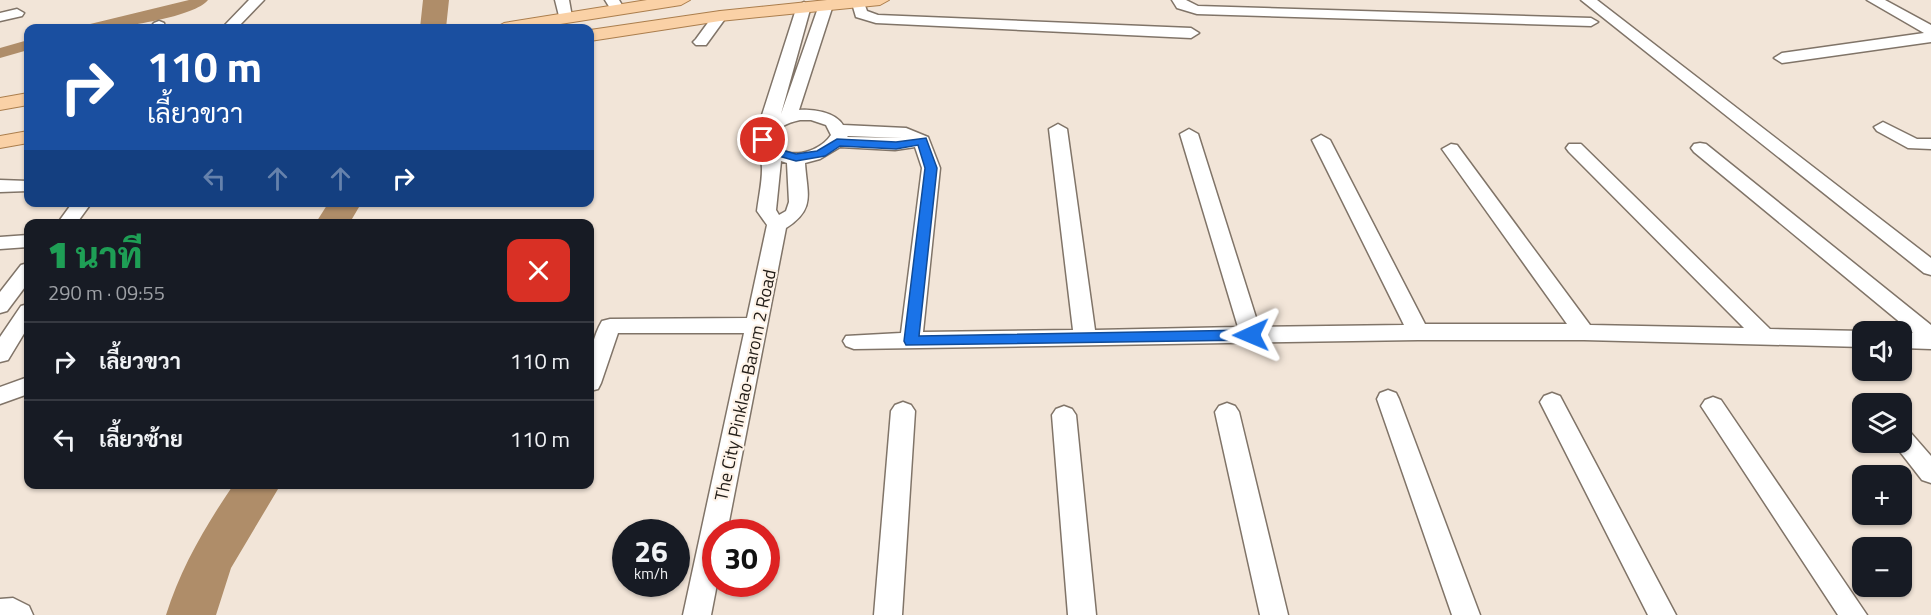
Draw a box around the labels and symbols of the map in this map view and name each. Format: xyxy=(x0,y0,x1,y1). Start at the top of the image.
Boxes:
pin xyxy=(737,114,788,165)
street label: The City Pinklao-Barom 2 Road xyxy=(707,267,783,503)
position arrow xyxy=(1219,303,1283,367)
speed limit sign: 30 xyxy=(702,519,780,597)

